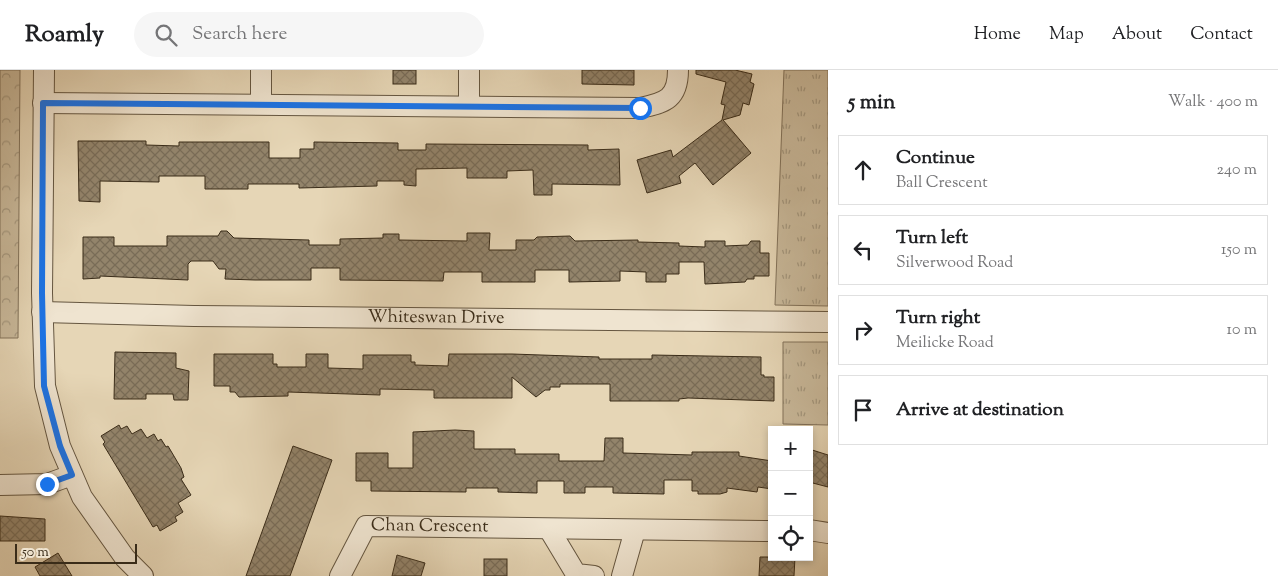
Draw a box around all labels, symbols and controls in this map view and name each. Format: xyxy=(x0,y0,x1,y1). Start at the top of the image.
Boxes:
search box xyxy=(134,12,484,57)
text: Roamly xyxy=(25,18,104,52)
icon: search xyxy=(152,21,180,49)
text: Search here xyxy=(192,21,287,48)
text: Home xyxy=(974,22,1021,48)
text: Map xyxy=(1049,22,1084,48)
text: About xyxy=(1112,22,1162,48)
text: Contact xyxy=(1190,22,1253,48)
text: 5 min xyxy=(848,88,895,118)
text: Walk · 400 m xyxy=(1168,91,1258,114)
route start xyxy=(629,97,652,120)
text: Continue xyxy=(896,145,975,172)
icon: ahead xyxy=(849,156,877,184)
text: 240 m xyxy=(1216,159,1257,182)
text: Ball Crescent xyxy=(896,172,988,195)
text: Turn left xyxy=(896,225,968,252)
icon: left xyxy=(849,236,877,264)
text: 150 m xyxy=(1221,239,1257,262)
text: Silverwood Road xyxy=(896,252,1013,275)
street label: Whiteswan Drive xyxy=(367,305,504,332)
text: Turn right xyxy=(896,305,980,332)
icon: right xyxy=(849,316,877,344)
text: 10 m xyxy=(1227,319,1257,342)
text: Meilicke Road xyxy=(896,332,994,355)
icon: arrive xyxy=(849,396,877,424)
text: Arrive at destination xyxy=(896,397,1064,424)
map controls xyxy=(768,426,813,561)
button: + xyxy=(768,426,813,471)
button: − xyxy=(768,471,813,516)
route end xyxy=(36,473,59,496)
street label: Chan Crescent xyxy=(371,513,489,541)
button: locate xyxy=(768,516,813,561)
scale bar xyxy=(15,541,138,564)
text: 50 m xyxy=(22,543,49,563)

